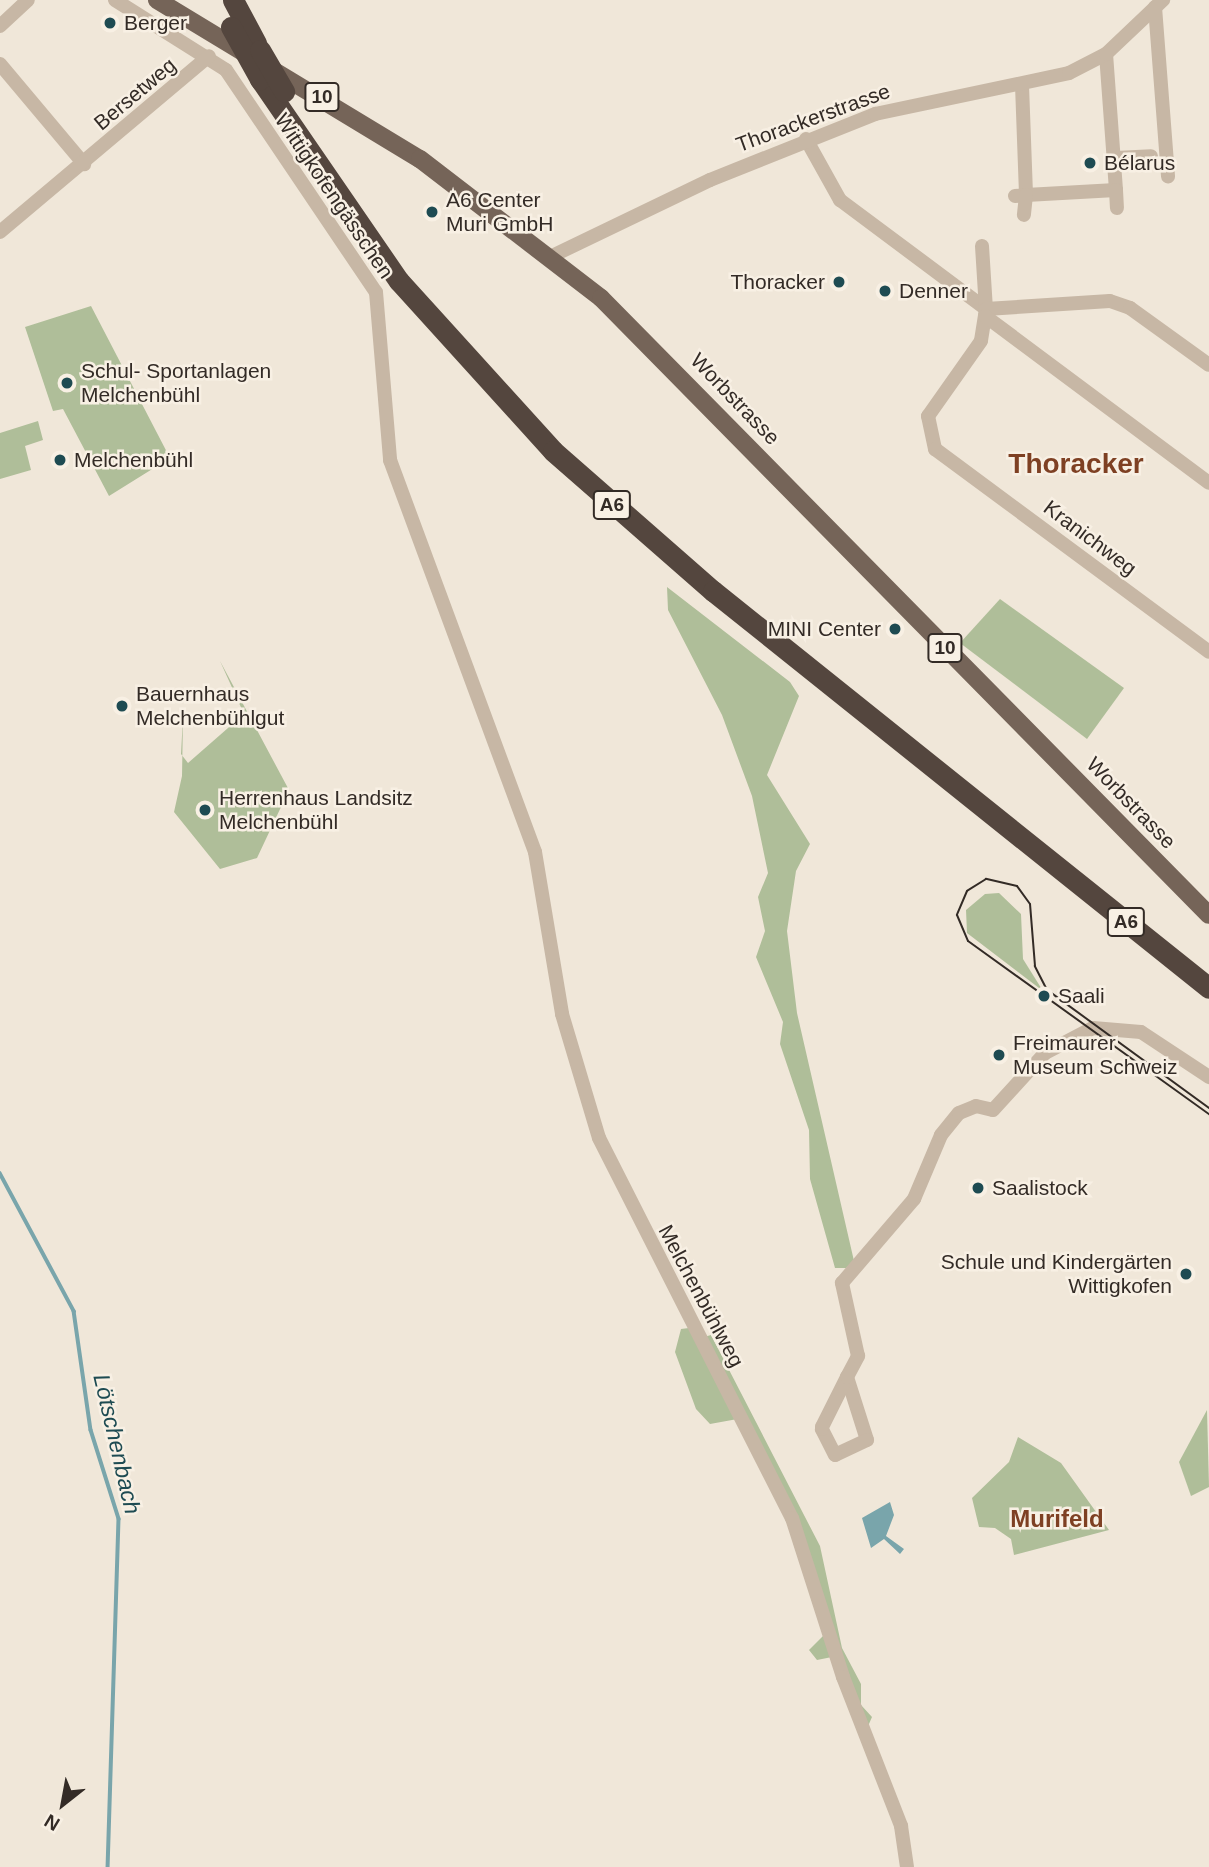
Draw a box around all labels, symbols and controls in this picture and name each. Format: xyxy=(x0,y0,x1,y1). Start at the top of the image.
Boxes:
place label: Berger xyxy=(124,10,187,36)
marker: Berger xyxy=(102,15,118,31)
street label: Bersetweg xyxy=(89,52,181,136)
street label: Thorackerstrasse xyxy=(732,78,894,158)
road number: 10 xyxy=(303,82,341,113)
street label: Wittigkofengässchen xyxy=(269,109,399,283)
place label: Bélarus xyxy=(1104,150,1175,176)
marker: Bélarus xyxy=(1082,155,1098,171)
place label: A6 Center Muri GmbH xyxy=(446,187,553,237)
marker: A6 Center Muri GmbH xyxy=(424,204,440,220)
place label: Thoracker xyxy=(730,269,825,295)
marker: Thoracker xyxy=(831,274,847,290)
place label: Denner xyxy=(899,278,968,304)
marker: Denner xyxy=(877,283,893,299)
street label: Worbstrasse xyxy=(685,348,785,450)
place label: Schul- Sportanlagen Melchenbühl xyxy=(81,358,271,408)
marker: Schul- Sportanlagen Melchenbühl xyxy=(59,375,75,391)
place label: Melchenbühl xyxy=(74,447,193,473)
district label: Thoracker xyxy=(1008,447,1144,481)
marker: Melchenbühl xyxy=(52,452,68,468)
road number: A6 xyxy=(593,490,631,520)
street label: Kranichweg xyxy=(1039,495,1141,581)
place label: MINI Center xyxy=(768,616,881,642)
marker: MINI Center xyxy=(887,621,903,637)
road number: 10 xyxy=(926,632,964,664)
place label: Bauernhaus Melchenbühlgut xyxy=(136,681,284,731)
marker: Bauernhaus Melchenbühlgut xyxy=(114,698,130,714)
street label: Worbstrasse xyxy=(1081,752,1181,854)
place label: Herrenhaus Landsitz Melchenbühl xyxy=(219,785,413,835)
marker: Herrenhaus Landsitz Melchenbühl xyxy=(197,802,213,818)
road number: A6 xyxy=(1107,906,1145,938)
place label: Saali xyxy=(1058,983,1105,1009)
marker: Saali xyxy=(1036,988,1052,1004)
place label: Freimaurer Museum Schweiz xyxy=(1013,1030,1178,1080)
marker: Freimaurer Museum Schweiz xyxy=(991,1047,1007,1063)
place label: Saalistock xyxy=(992,1175,1088,1201)
marker: Saalistock xyxy=(970,1180,986,1196)
street label: Melchenbühlweg xyxy=(653,1221,749,1371)
place label: Schule und Kindergärten Wittigkofen xyxy=(941,1249,1172,1299)
marker: Schule und Kindergärten Wittigkofen xyxy=(1178,1266,1194,1282)
water label: Lötschenbach xyxy=(87,1371,147,1517)
district label: Murifeld xyxy=(1010,1505,1104,1533)
north arrow xyxy=(28,1769,98,1839)
text: N xyxy=(41,1810,63,1835)

